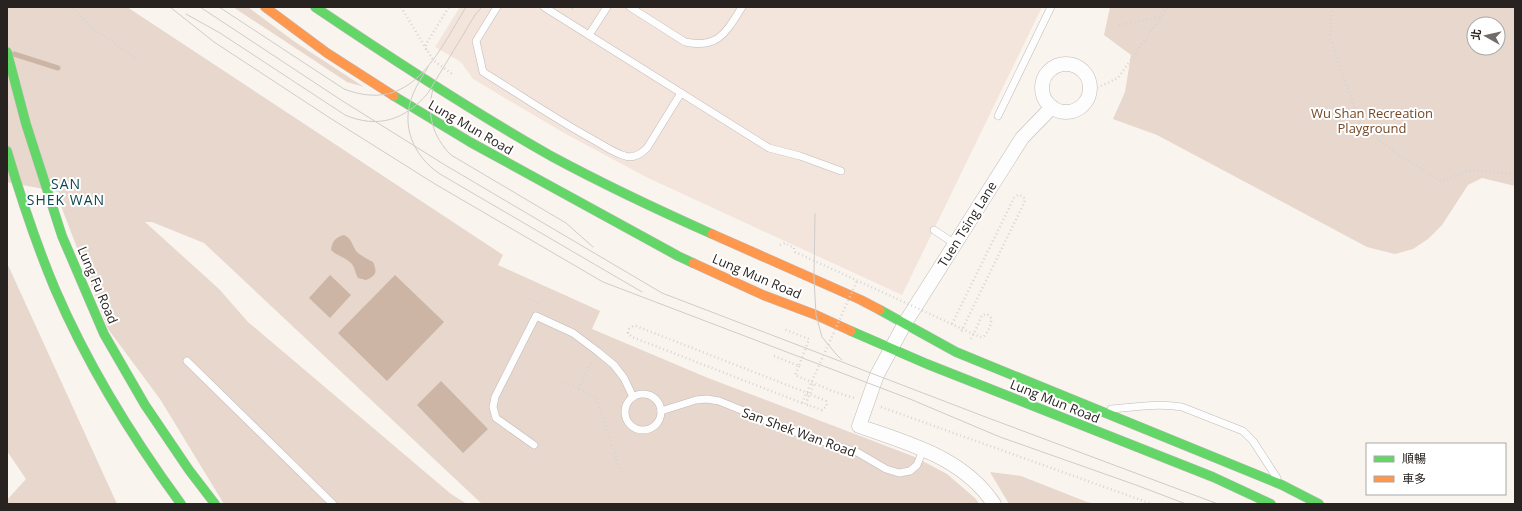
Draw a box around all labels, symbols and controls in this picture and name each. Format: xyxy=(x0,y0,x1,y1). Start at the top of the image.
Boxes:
north arrow xyxy=(1466,16,1506,56)
text: 北 xyxy=(1467,28,1484,41)
street label: Lung Mun Road xyxy=(425,95,517,159)
park label: Wu Shan Recreation Playground xyxy=(1311,104,1433,137)
district label: SAN SHEK WAN xyxy=(27,174,105,209)
street label: Tuen Tsing Lane xyxy=(933,178,1001,270)
street label: Lung Fu Road xyxy=(74,244,122,326)
street label: Lung Mun Road xyxy=(710,249,804,303)
street label: Lung Mun Road xyxy=(1007,375,1103,427)
street label: San Shek Wan Road xyxy=(740,403,858,461)
legend xyxy=(1366,443,1506,495)
text: 順暢 xyxy=(1402,450,1426,467)
text: 車多 xyxy=(1402,470,1426,487)

